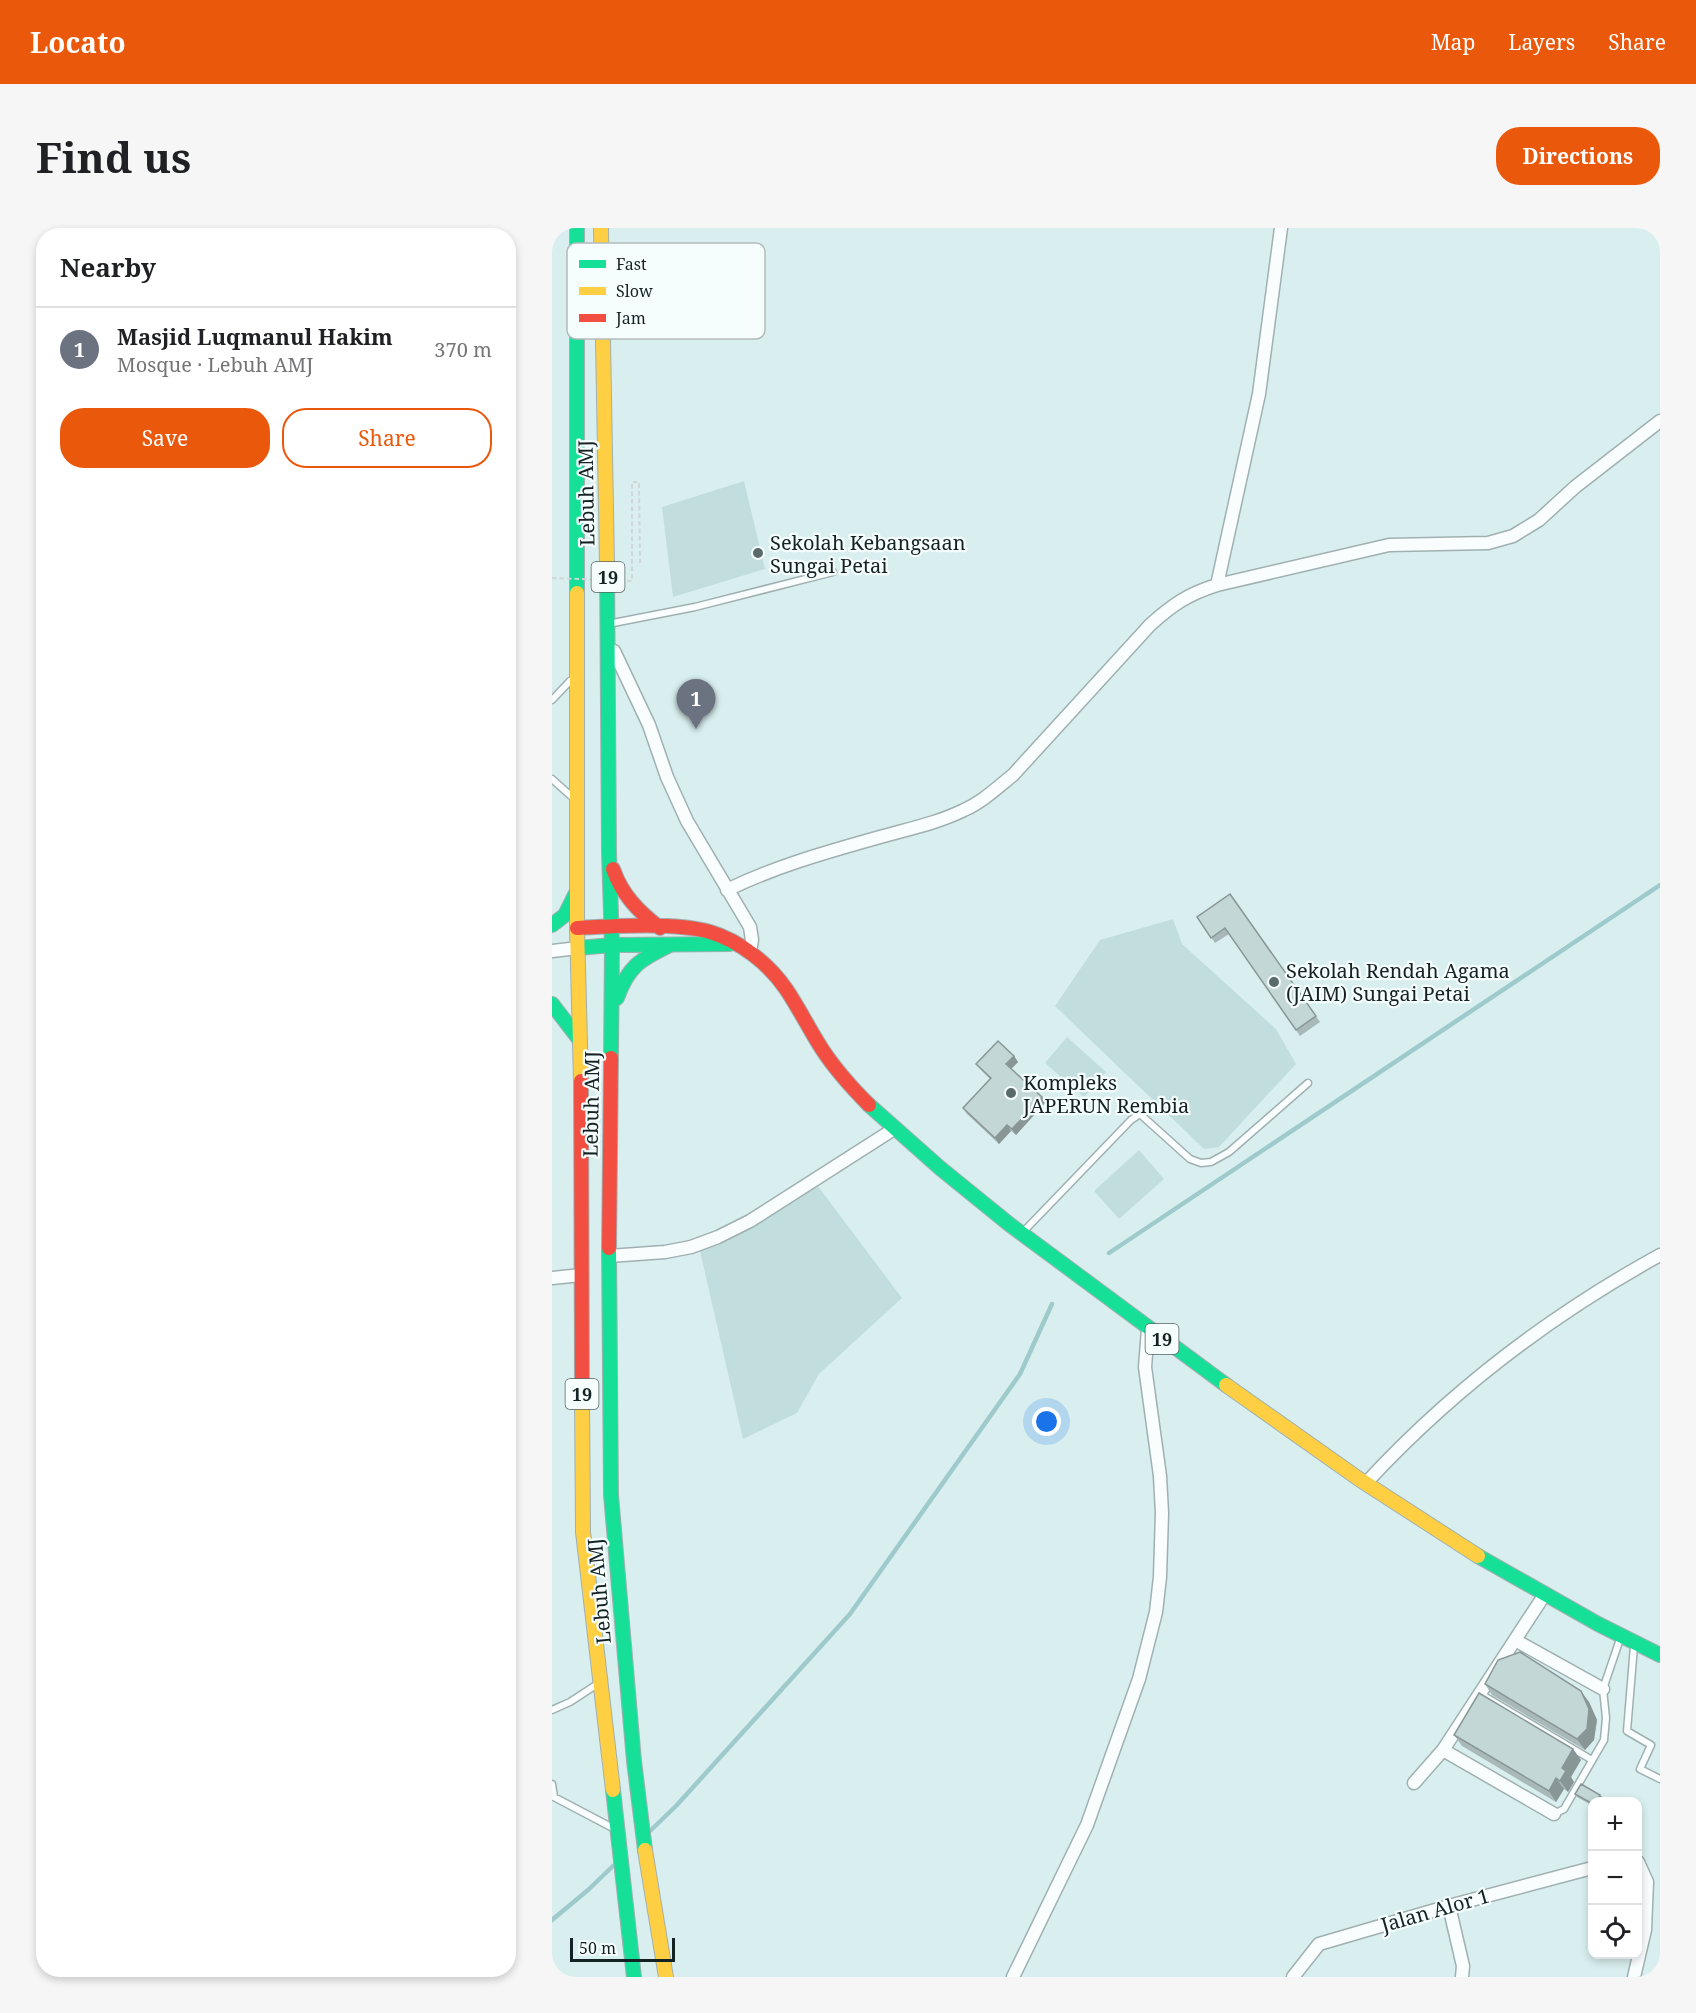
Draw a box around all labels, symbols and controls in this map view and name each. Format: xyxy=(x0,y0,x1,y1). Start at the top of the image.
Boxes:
text: Locato xyxy=(30,23,126,61)
text: Map xyxy=(1431,28,1475,56)
text: Layers xyxy=(1508,28,1575,56)
text: Share xyxy=(1608,28,1666,56)
button: Directions xyxy=(1496,127,1660,185)
text: Find us xyxy=(36,128,191,185)
legend xyxy=(567,243,765,339)
text: Nearby xyxy=(60,249,156,285)
text: Fast xyxy=(616,253,647,275)
text: Slow xyxy=(616,280,653,302)
text: Jam xyxy=(615,307,646,329)
text: Masjid Luqmanul Hakim xyxy=(117,321,393,351)
text: 1 xyxy=(74,336,85,363)
text: 370 m xyxy=(434,336,492,363)
text: Mosque · Lebuh AMJ xyxy=(117,351,313,378)
button: Save xyxy=(60,408,270,468)
button: Share xyxy=(282,408,492,468)
street label: Lebuh AMJ xyxy=(572,440,600,546)
place label: Sekolah Kebangsaan Sungai Petai xyxy=(770,529,966,579)
marker: Sekolah Kebangsaan Sungai Petai xyxy=(751,546,765,560)
road number: 19 xyxy=(592,562,624,592)
pin: 1 xyxy=(676,680,716,729)
place label: Sekolah Rendah Agama (JAIM) Sungai Petai xyxy=(1286,957,1510,1007)
marker: Sekolah Rendah Agama (JAIM) Sungai Petai xyxy=(1267,975,1281,989)
street label: Lebuh AMJ xyxy=(577,1051,605,1157)
place label: Kompleks JAPERUN Rembia xyxy=(1022,1069,1189,1119)
marker: Kompleks JAPERUN Rembia xyxy=(1004,1086,1018,1100)
road number: 19 xyxy=(1146,1324,1178,1354)
road number: 19 xyxy=(566,1379,598,1409)
your location xyxy=(1032,1407,1061,1436)
street label: Lebuh AMJ xyxy=(581,1537,617,1645)
map controls xyxy=(1588,1797,1642,1959)
button: + xyxy=(1588,1797,1642,1851)
button: − xyxy=(1588,1851,1642,1905)
street label: Jalan Alor 1 xyxy=(1377,1882,1492,1939)
button: locate xyxy=(1588,1905,1642,1959)
scale bar xyxy=(570,1935,675,1962)
text: 50 m xyxy=(579,1937,616,1959)

